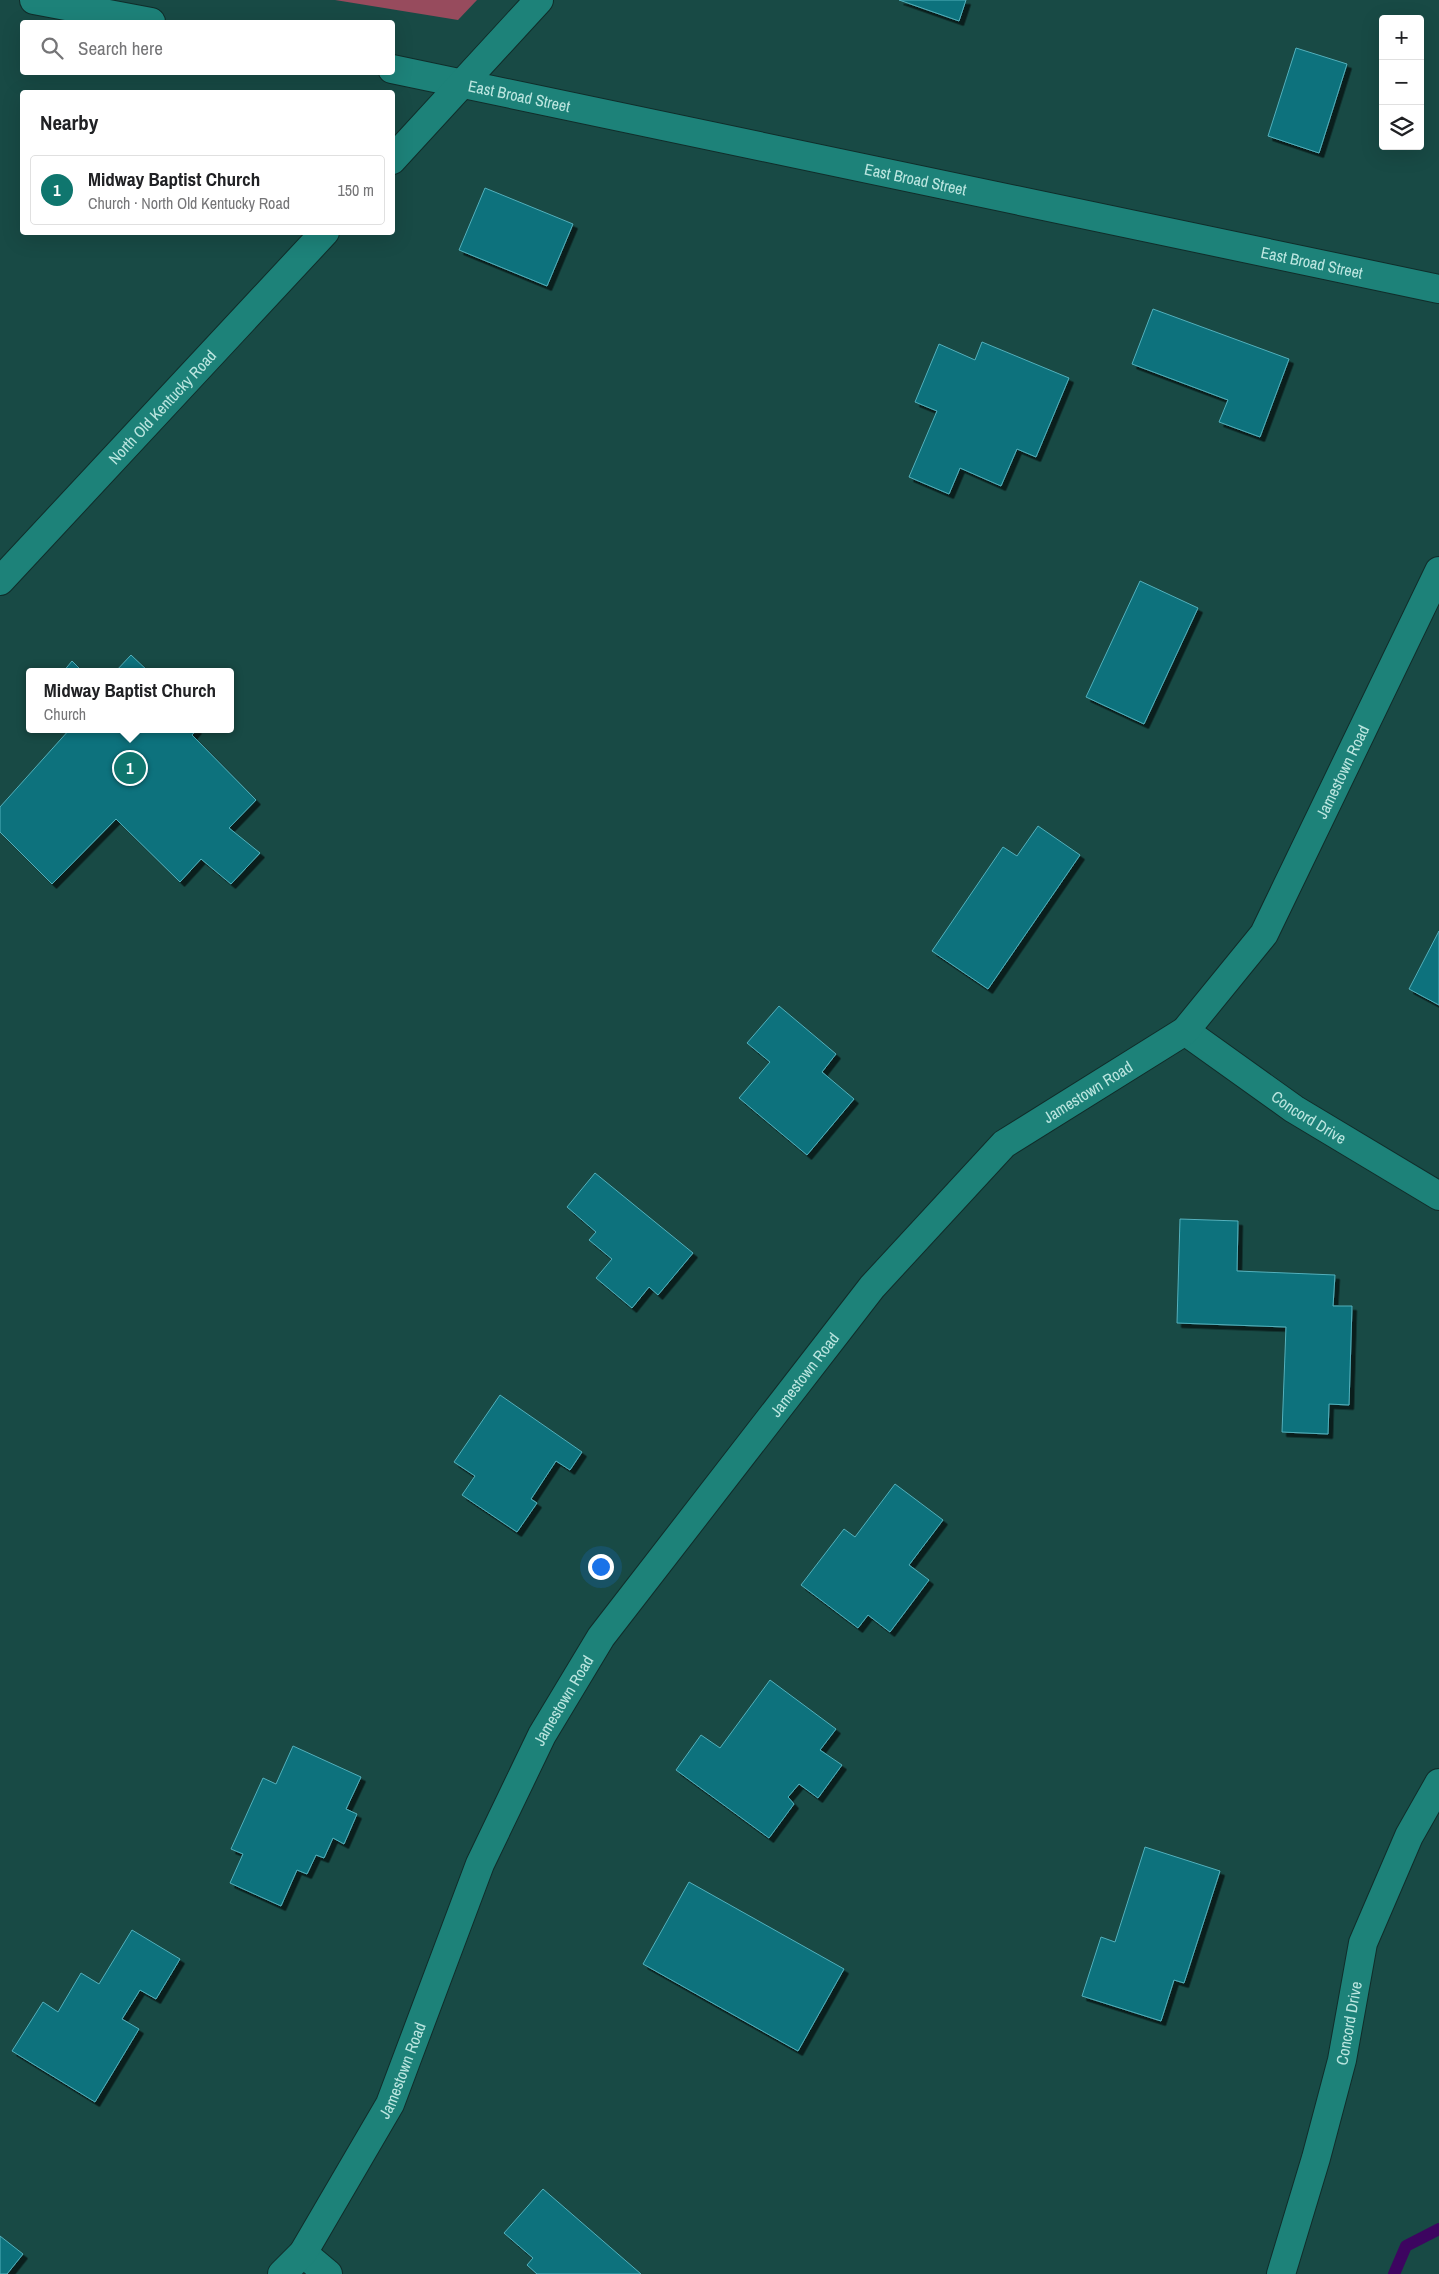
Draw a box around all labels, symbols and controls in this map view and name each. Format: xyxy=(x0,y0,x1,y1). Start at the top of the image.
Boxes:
map controls xyxy=(1379,15,1424,150)
button: + xyxy=(1379,15,1424,60)
search box xyxy=(20,20,395,75)
icon: search xyxy=(38,34,66,62)
text: Search here xyxy=(78,35,163,61)
button: − xyxy=(1379,60,1424,105)
street label: East Broad Street xyxy=(466,74,573,117)
button: layers xyxy=(1379,105,1424,150)
text: Nearby xyxy=(40,108,98,137)
street label: East Broad Street xyxy=(863,158,969,201)
text: Midway Baptist Church xyxy=(88,166,260,192)
text: 1 xyxy=(53,179,61,201)
text: 150 m xyxy=(338,179,374,201)
text: Church · North Old Kentucky Road xyxy=(88,192,290,214)
street label: East Broad Street xyxy=(1259,241,1365,284)
street label: North Old Kentucky Road xyxy=(103,345,221,469)
popup xyxy=(26,668,234,733)
text: Midway Baptist Church xyxy=(44,677,216,703)
text: Church xyxy=(44,703,86,725)
street label: Jamestown Road xyxy=(1310,721,1374,822)
pin: 1 xyxy=(114,749,146,787)
street label: Jamestown Road xyxy=(1039,1056,1137,1128)
street label: Concord Drive xyxy=(1267,1085,1350,1149)
street label: Jamestown Road xyxy=(764,1328,844,1421)
your location xyxy=(588,1554,614,1580)
street label: Jamestown Road xyxy=(528,1651,598,1749)
street label: Concord Drive xyxy=(1330,1980,1367,2068)
street label: Jamestown Road xyxy=(373,2019,431,2122)

